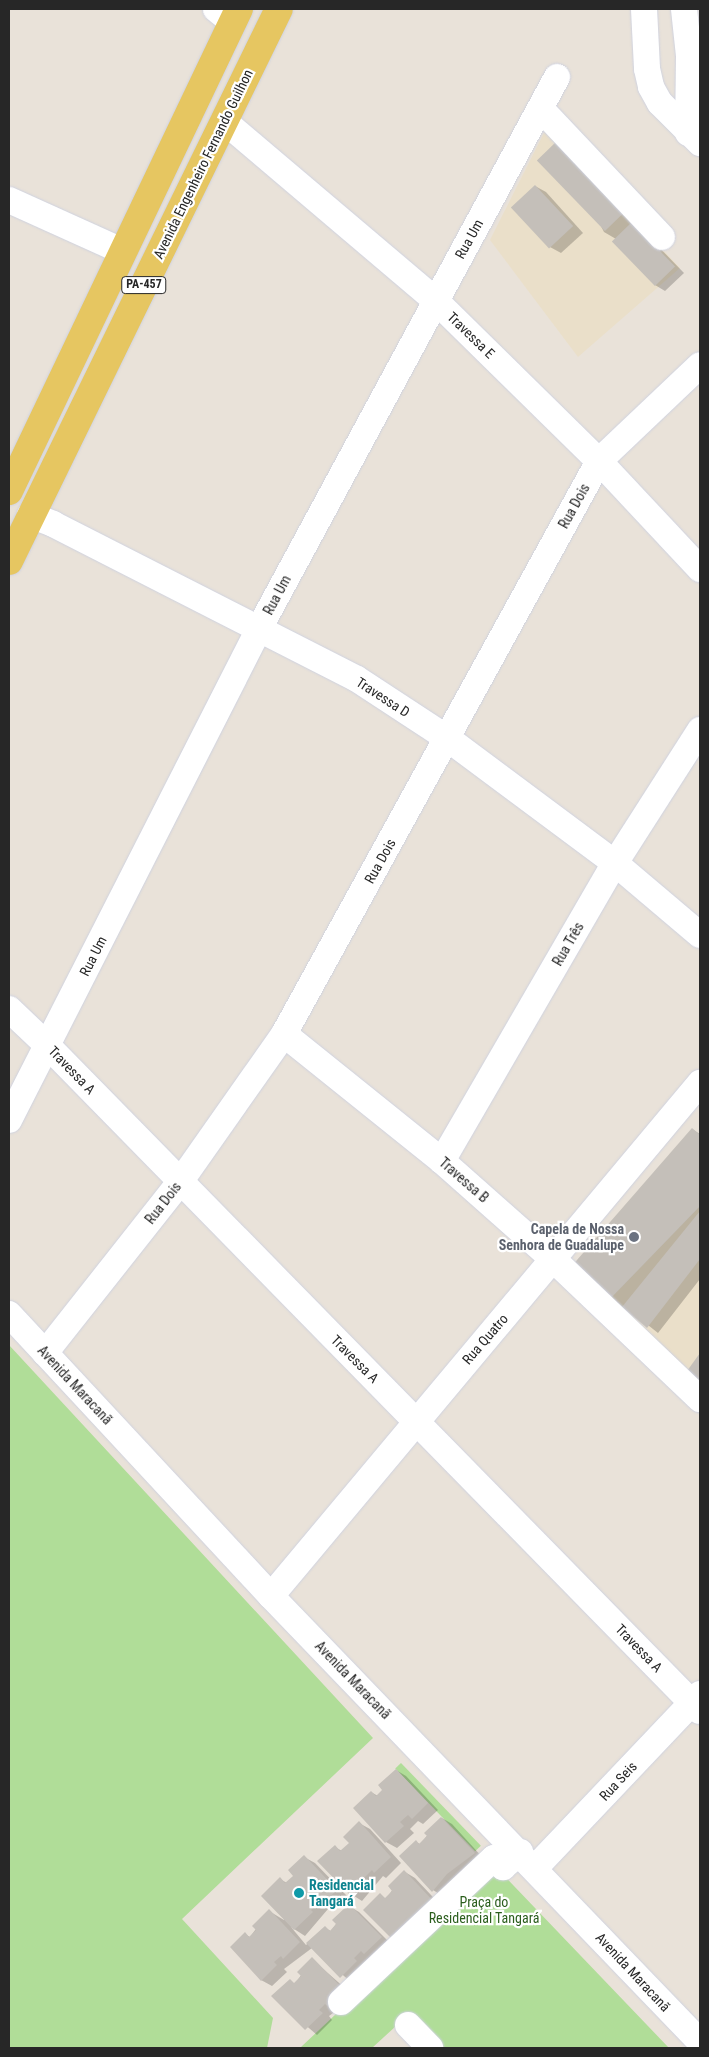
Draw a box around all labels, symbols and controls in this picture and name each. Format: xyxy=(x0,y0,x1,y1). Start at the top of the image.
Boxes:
street label: Avenida Engenheiro Fernando Guilhon xyxy=(150,66,256,262)
street label: Rua Um xyxy=(451,216,487,262)
road number: PA-457 xyxy=(120,276,168,294)
street label: Travessa E xyxy=(444,308,498,362)
street label: Rua Dois xyxy=(555,481,593,531)
street label: Rua Um xyxy=(260,572,294,618)
street label: Travessa D xyxy=(353,673,413,721)
street label: Rua Dois xyxy=(361,836,399,886)
street label: Rua Três xyxy=(549,919,587,969)
street label: Rua Um xyxy=(76,933,110,979)
street label: Travessa A xyxy=(45,1042,99,1098)
street label: Travessa B xyxy=(436,1154,492,1206)
street label: Rua Dois xyxy=(141,1179,185,1227)
place label: Capela de Nossa Senhora de Guadalupe xyxy=(499,1221,624,1254)
marker: Capela de Nossa Senhora de Guadalupe xyxy=(628,1231,640,1243)
street label: Rua Quatro xyxy=(459,1310,511,1368)
street label: Travessa A xyxy=(328,1332,382,1386)
street label: Avenida Maracanã xyxy=(34,1342,116,1428)
street label: Travessa A xyxy=(612,1620,666,1676)
street label: Avenida Maracanã xyxy=(312,1638,394,1722)
street label: Rua Seis xyxy=(596,1758,640,1804)
place label: Residencial Tangará xyxy=(309,1877,374,1910)
marker: Residencial Tangará xyxy=(293,1887,305,1899)
park label: Praça do Residencial Tangará xyxy=(428,1894,540,1926)
street label: Avenida Maracanã xyxy=(592,1929,674,2015)

